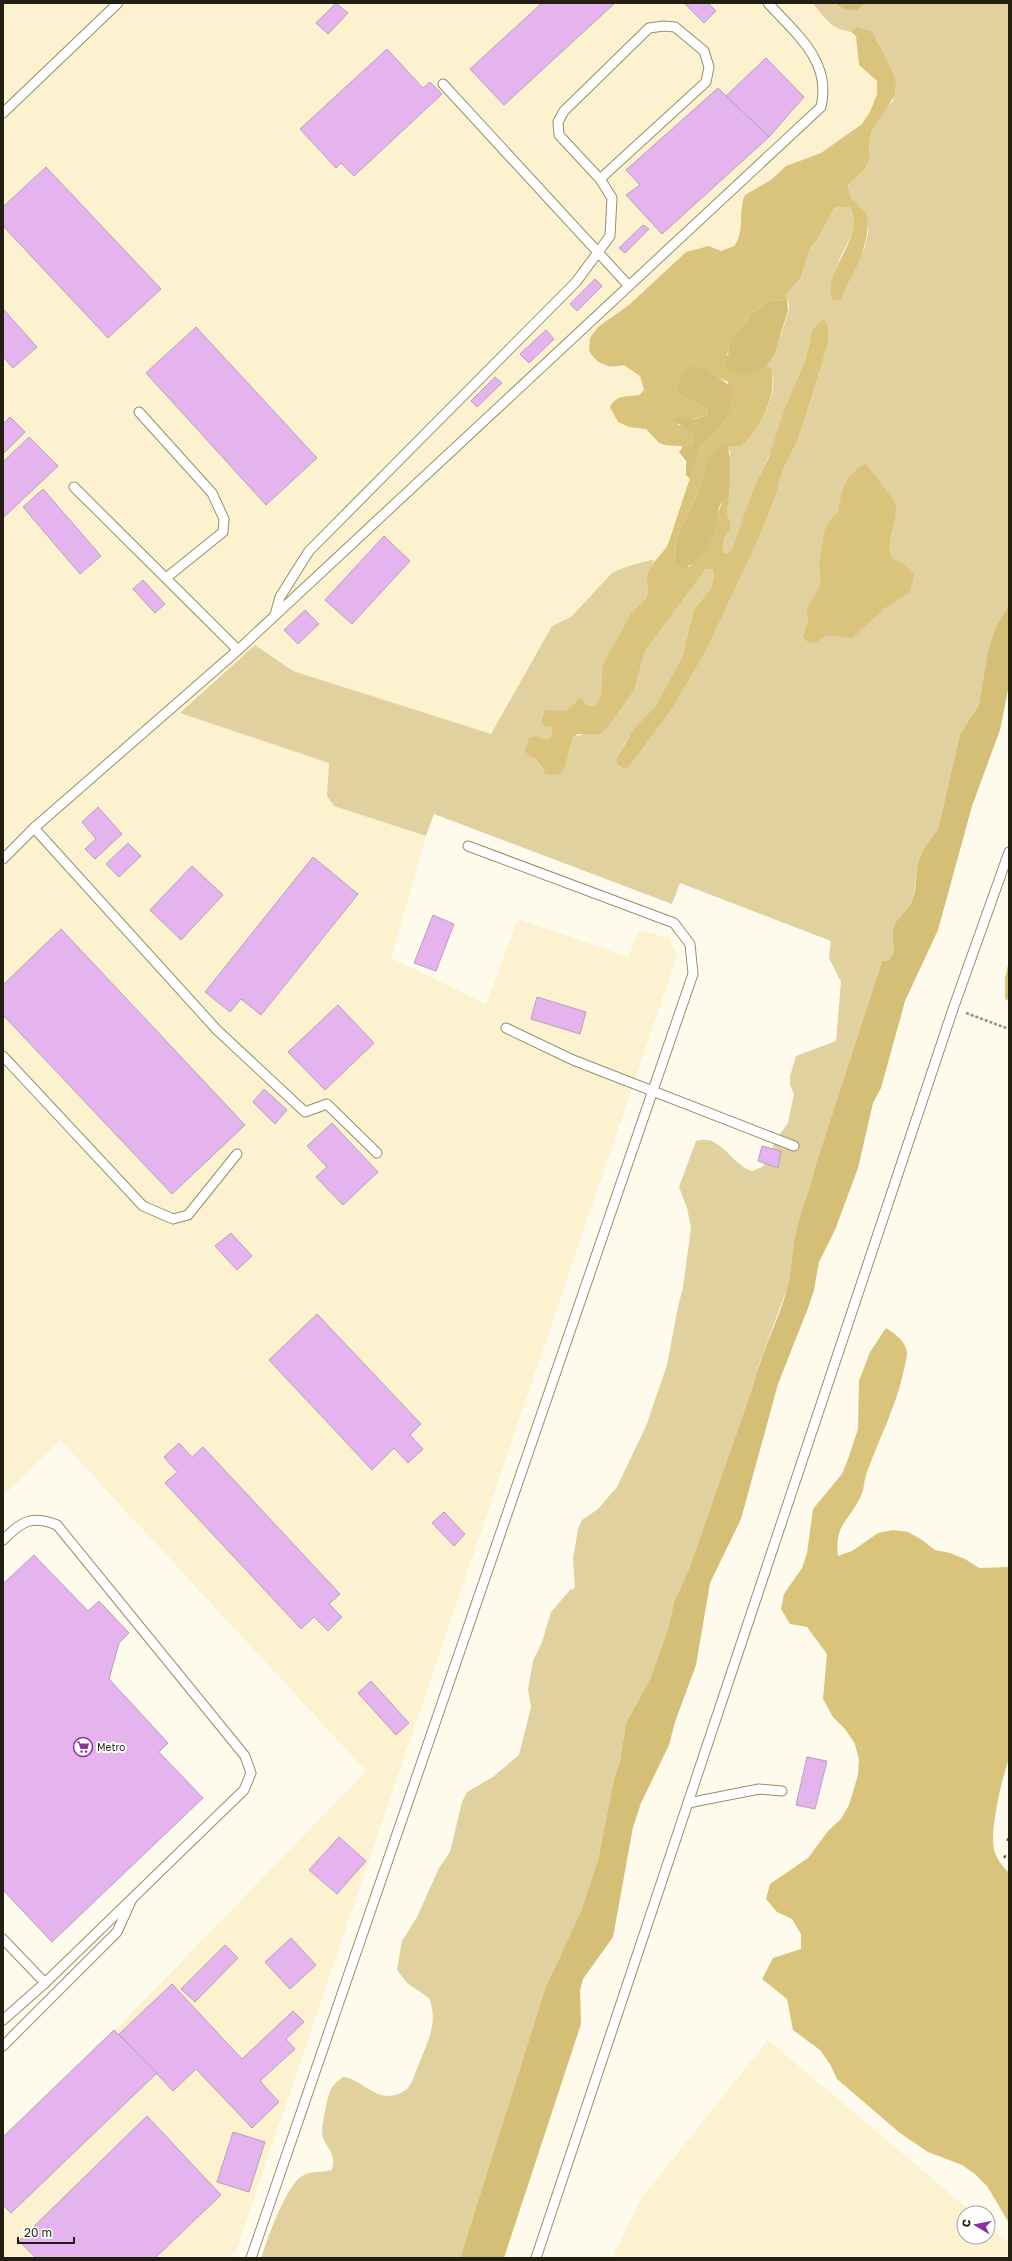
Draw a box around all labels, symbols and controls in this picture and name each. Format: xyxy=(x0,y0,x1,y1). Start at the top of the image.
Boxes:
supermarket icon: Metro xyxy=(72,1736,94,1758)
place label: Metro xyxy=(97,1741,125,1753)
north arrow xyxy=(956,2205,996,2245)
text: С xyxy=(959,2218,973,2228)
scale bar xyxy=(18,2219,74,2245)
text: 20 m xyxy=(24,2225,52,2240)

